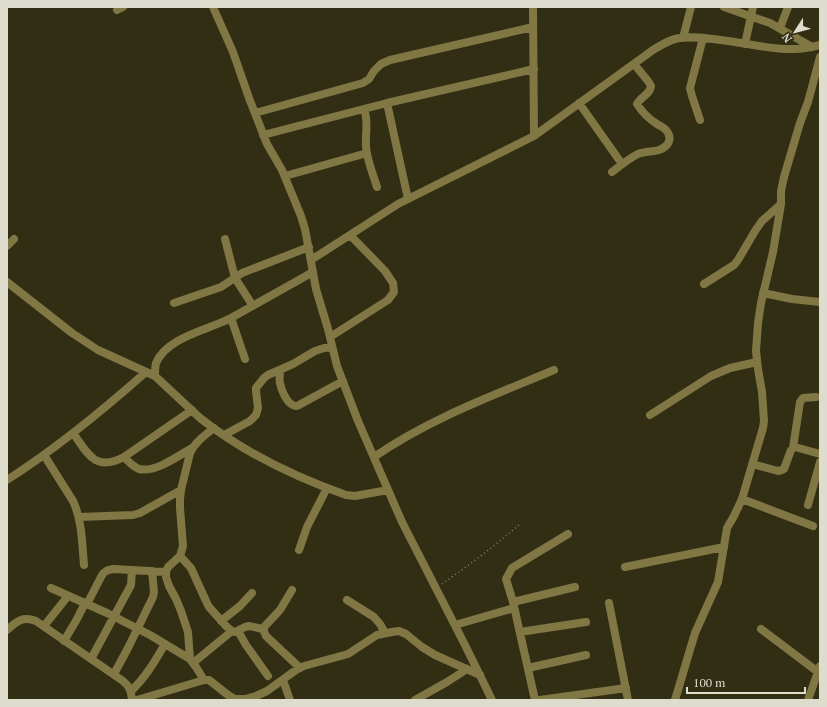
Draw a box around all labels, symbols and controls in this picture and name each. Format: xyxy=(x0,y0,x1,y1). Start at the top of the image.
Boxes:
north arrow xyxy=(775,12,815,52)
text: N xyxy=(778,30,795,45)
scale bar xyxy=(687,669,805,695)
text: 100 m xyxy=(693,675,726,690)

